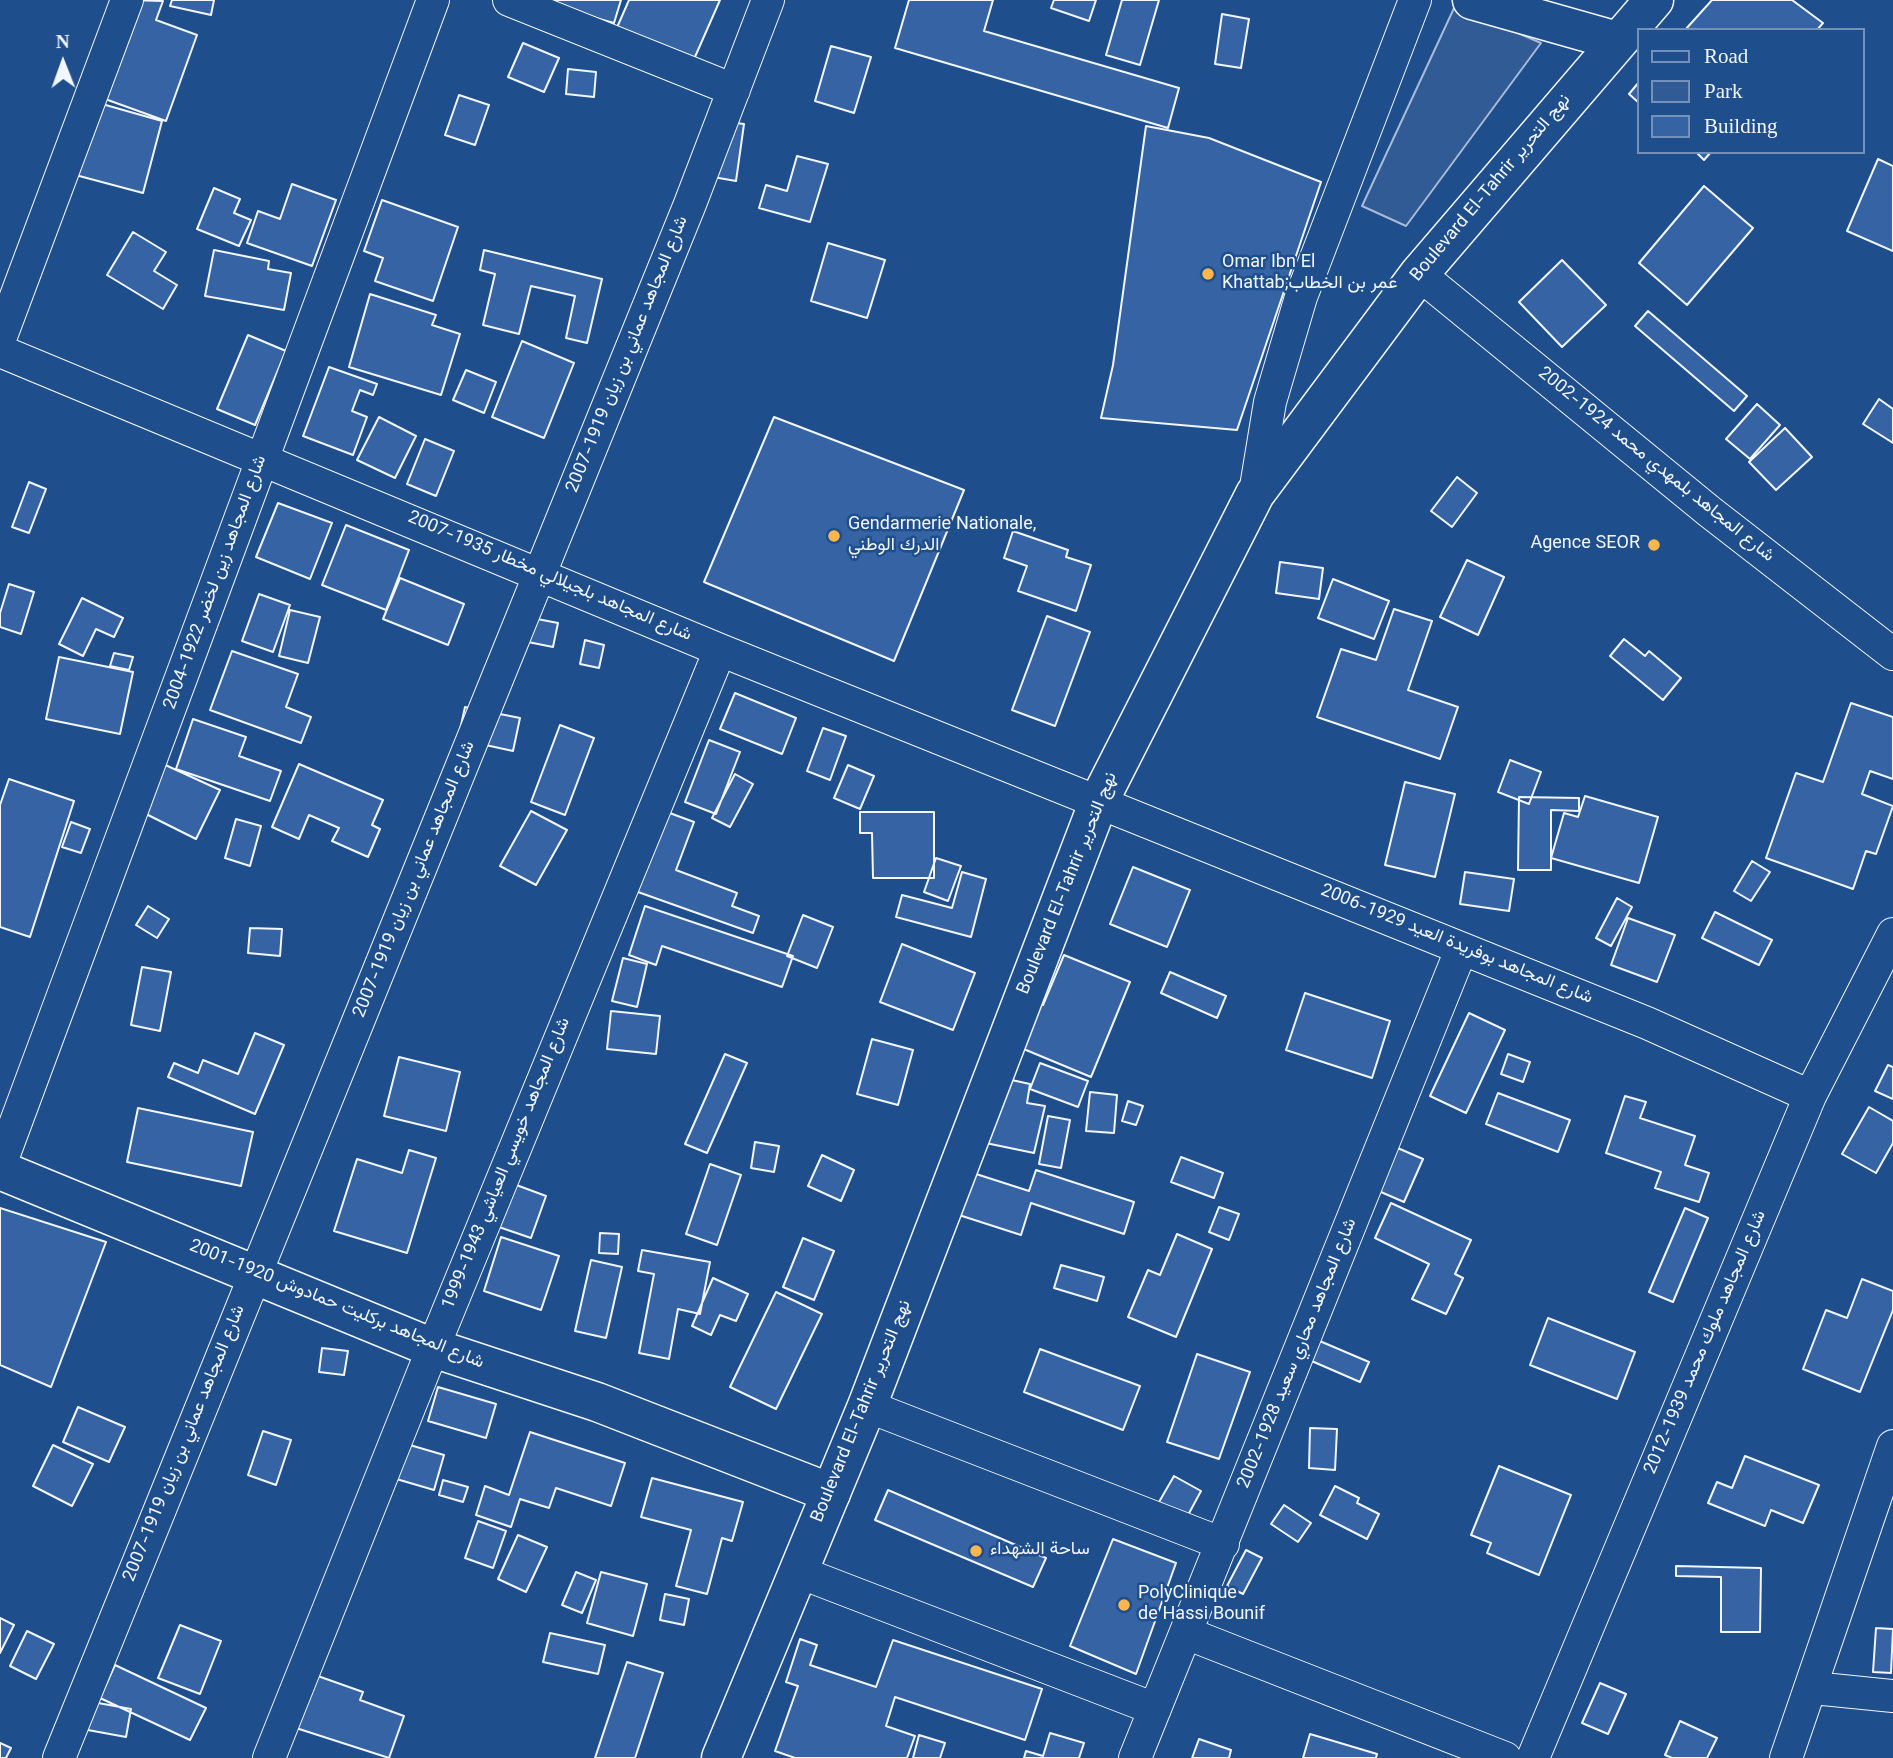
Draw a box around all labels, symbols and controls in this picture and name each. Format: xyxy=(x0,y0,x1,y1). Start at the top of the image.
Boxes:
north arrow xyxy=(28,28,98,98)
legend xyxy=(1638,28,1865,154)
text: N xyxy=(56,31,70,52)
text: Road xyxy=(1704,44,1748,68)
text: Park xyxy=(1704,79,1743,103)
street label: Boulevard El-Tahrir نهج التحرير xyxy=(1407,91,1577,287)
text: Building xyxy=(1704,114,1778,138)
street label: شارع المجاهد عماني بن زيان 1919-2007 xyxy=(563,213,695,497)
place label: Omar Ibn El Khattab;عمر بن الخطاب xyxy=(1222,253,1397,296)
marker: Omar Ibn El Khattab;عمر بن الخطاب xyxy=(1200,266,1216,282)
street label: شارع المجاهد بلمهدي محمد 1924-2002 xyxy=(1532,364,1778,568)
street label: شارع المجاهد زين لخضر 1922-2004 xyxy=(161,453,273,713)
street label: شارع المجاهد بلجيلالي مخطار 1935-2007 xyxy=(404,508,694,648)
place label: Gendarmerie Nationale, الدرك الوطني xyxy=(848,515,1036,558)
marker: Gendarmerie Nationale, الدرك الوطني xyxy=(826,528,842,544)
place label: Agence SEOR xyxy=(1530,534,1640,556)
marker: Agence SEOR xyxy=(1646,537,1662,553)
street label: شارع المجاهد عماني بن زيان 1919-2007 xyxy=(350,738,482,1022)
street label: Boulevard El-Tahrir نهج التحرير xyxy=(1014,770,1124,998)
street label: شارع المجاهد بوفريدة العيد 1929-2006 xyxy=(1317,881,1595,1011)
street label: شارع المجاهد خويسي العياشي 1943-1999 xyxy=(439,1015,577,1313)
street label: شارع المجاهد ملوك محمد 1939-2012 xyxy=(1641,1208,1773,1478)
street label: شارع المجاهد محاري سعيد 1928-2002 xyxy=(1235,1216,1363,1492)
street label: شارع المجاهد بركليت حمادوش 1920-2001 xyxy=(185,1237,487,1375)
street label: Boulevard El-Tahrir نهج التحرير xyxy=(808,1298,918,1526)
street label: شارع المجاهد عماني بن زيان 1919-2007 xyxy=(120,1302,252,1586)
place label: ساحة الشهداء xyxy=(990,1540,1090,1562)
marker: ساحة الشهداء xyxy=(968,1543,984,1559)
place label: PolyClinique de Hassi Bounif xyxy=(1138,1584,1265,1626)
marker: PolyClinique de Hassi Bounif xyxy=(1116,1597,1132,1613)

